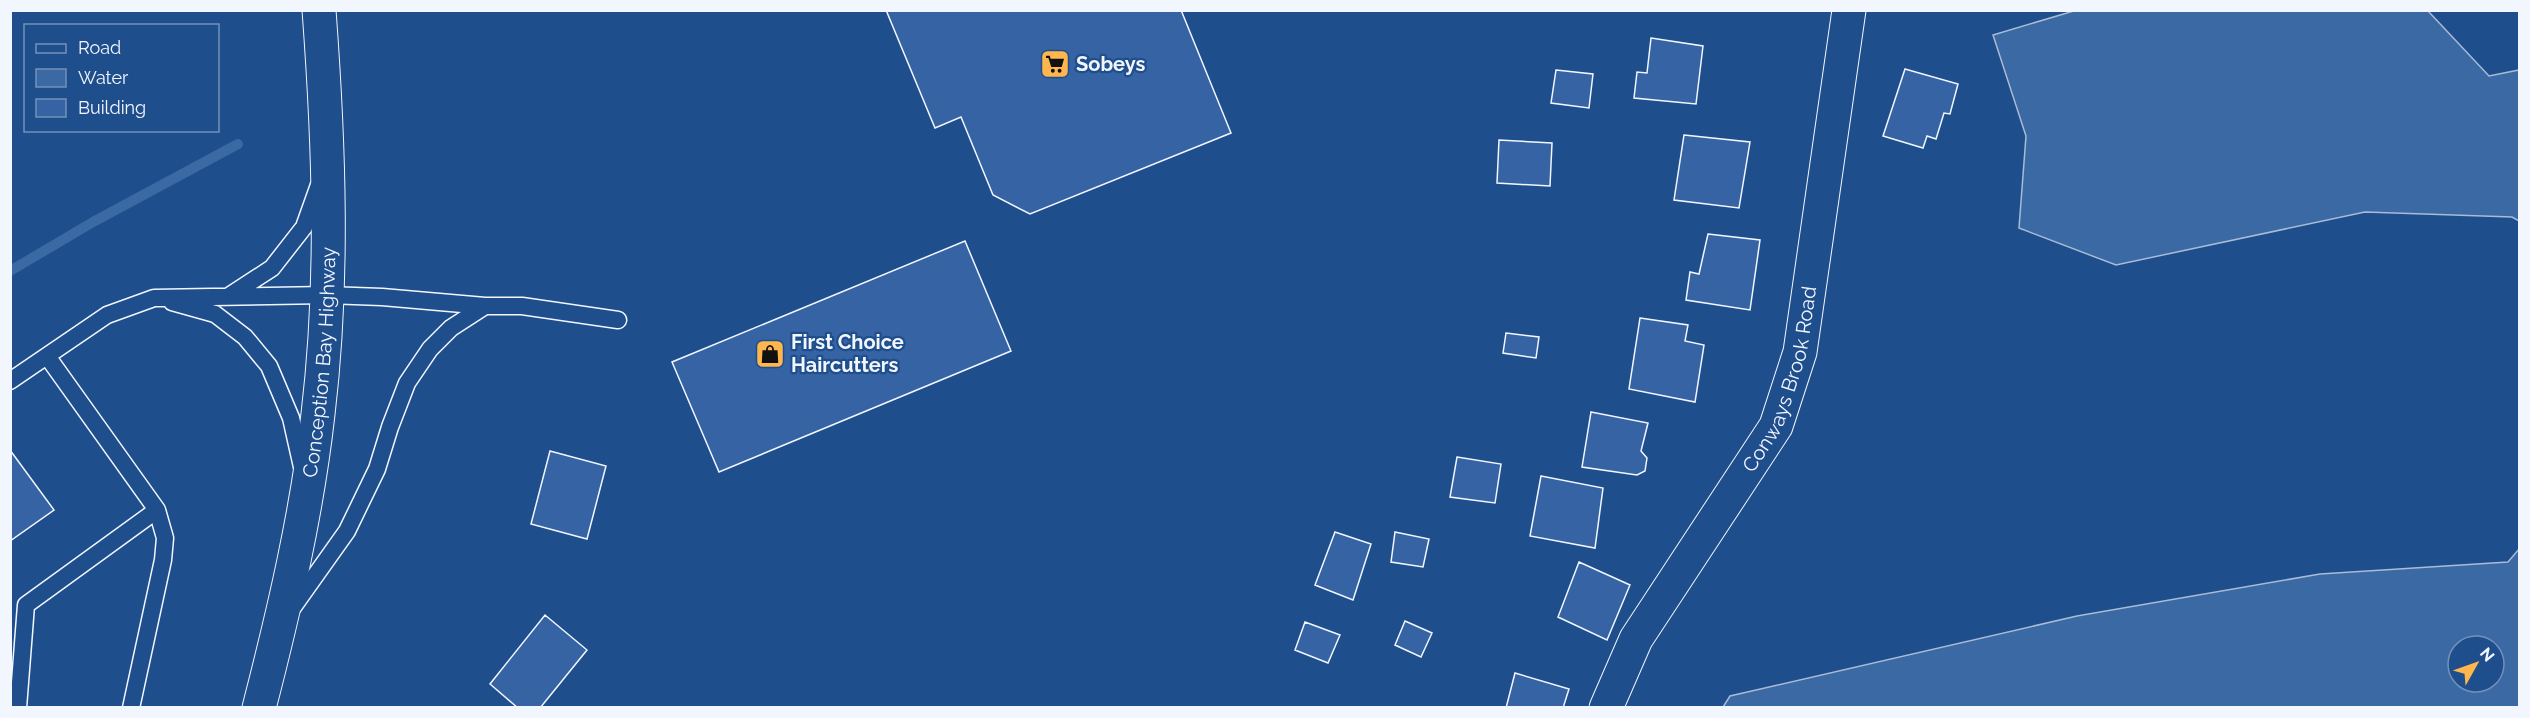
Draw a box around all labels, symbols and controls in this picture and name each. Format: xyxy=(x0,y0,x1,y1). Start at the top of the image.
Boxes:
legend xyxy=(24,24,219,132)
text: Road xyxy=(78,37,121,58)
supermarket icon: Sobeys xyxy=(1039,48,1071,80)
place label: Sobeys xyxy=(1076,52,1145,76)
text: Water xyxy=(78,67,129,88)
text: Building xyxy=(78,97,146,118)
street label: Conception Bay Highway xyxy=(298,246,340,479)
street label: Conways Brook Road xyxy=(1737,285,1821,476)
place label: First Choice Haircutters xyxy=(791,330,904,377)
shop icon: First Choice Haircutters xyxy=(754,338,786,370)
north arrow xyxy=(2446,634,2506,694)
text: N xyxy=(2476,644,2498,665)

